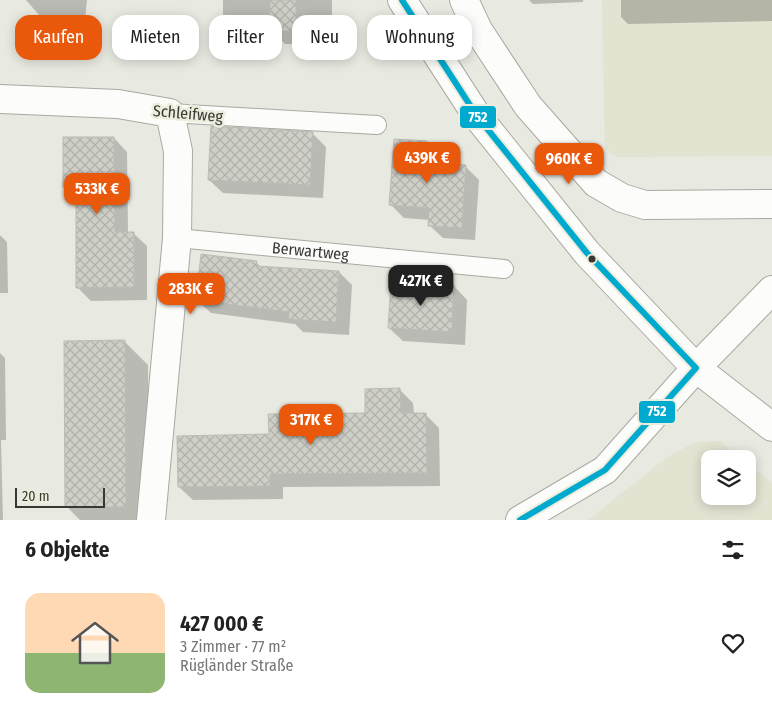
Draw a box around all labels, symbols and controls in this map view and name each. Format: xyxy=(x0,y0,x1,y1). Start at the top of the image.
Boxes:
chip: Kaufen xyxy=(15,15,102,60)
chip: Mieten xyxy=(112,15,199,60)
chip: Filter xyxy=(209,15,282,60)
chip: Neu xyxy=(292,15,357,60)
chip: Wohnung xyxy=(367,15,472,60)
street label: Schleifweg xyxy=(152,101,224,126)
line badge: 752 xyxy=(459,105,497,129)
text: 752 xyxy=(468,109,488,126)
pin: 439K € xyxy=(386,142,468,184)
pin: 960K € xyxy=(528,142,610,185)
text: 439K € xyxy=(405,148,449,167)
text: 960K € xyxy=(546,149,592,168)
pin: 533K € xyxy=(56,172,138,215)
text: 533K € xyxy=(75,179,119,198)
street label: Berwartweg xyxy=(271,238,350,264)
unlabelled marker xyxy=(587,254,597,264)
pin: 427K € xyxy=(380,264,462,307)
text: 427K € xyxy=(399,271,443,290)
pin: 283K € xyxy=(150,272,232,315)
text: 283K € xyxy=(169,279,213,298)
line badge: 752 xyxy=(638,400,676,424)
text: 752 xyxy=(647,403,667,420)
pin: 317K € xyxy=(270,404,352,446)
text: 317K € xyxy=(290,410,332,429)
map controls xyxy=(701,450,756,505)
button: layers xyxy=(701,450,756,505)
scale bar xyxy=(15,485,105,508)
text: 20 m xyxy=(22,488,50,505)
icon: filters xyxy=(719,536,747,564)
text: 6 Objekte xyxy=(25,537,109,563)
text: 427 000 € xyxy=(180,611,264,637)
icon: home xyxy=(65,613,125,673)
icon: heart xyxy=(719,629,747,657)
text: 3 Zimmer · 77 m² xyxy=(180,637,286,656)
text: Rügländer Straße xyxy=(180,656,293,675)

